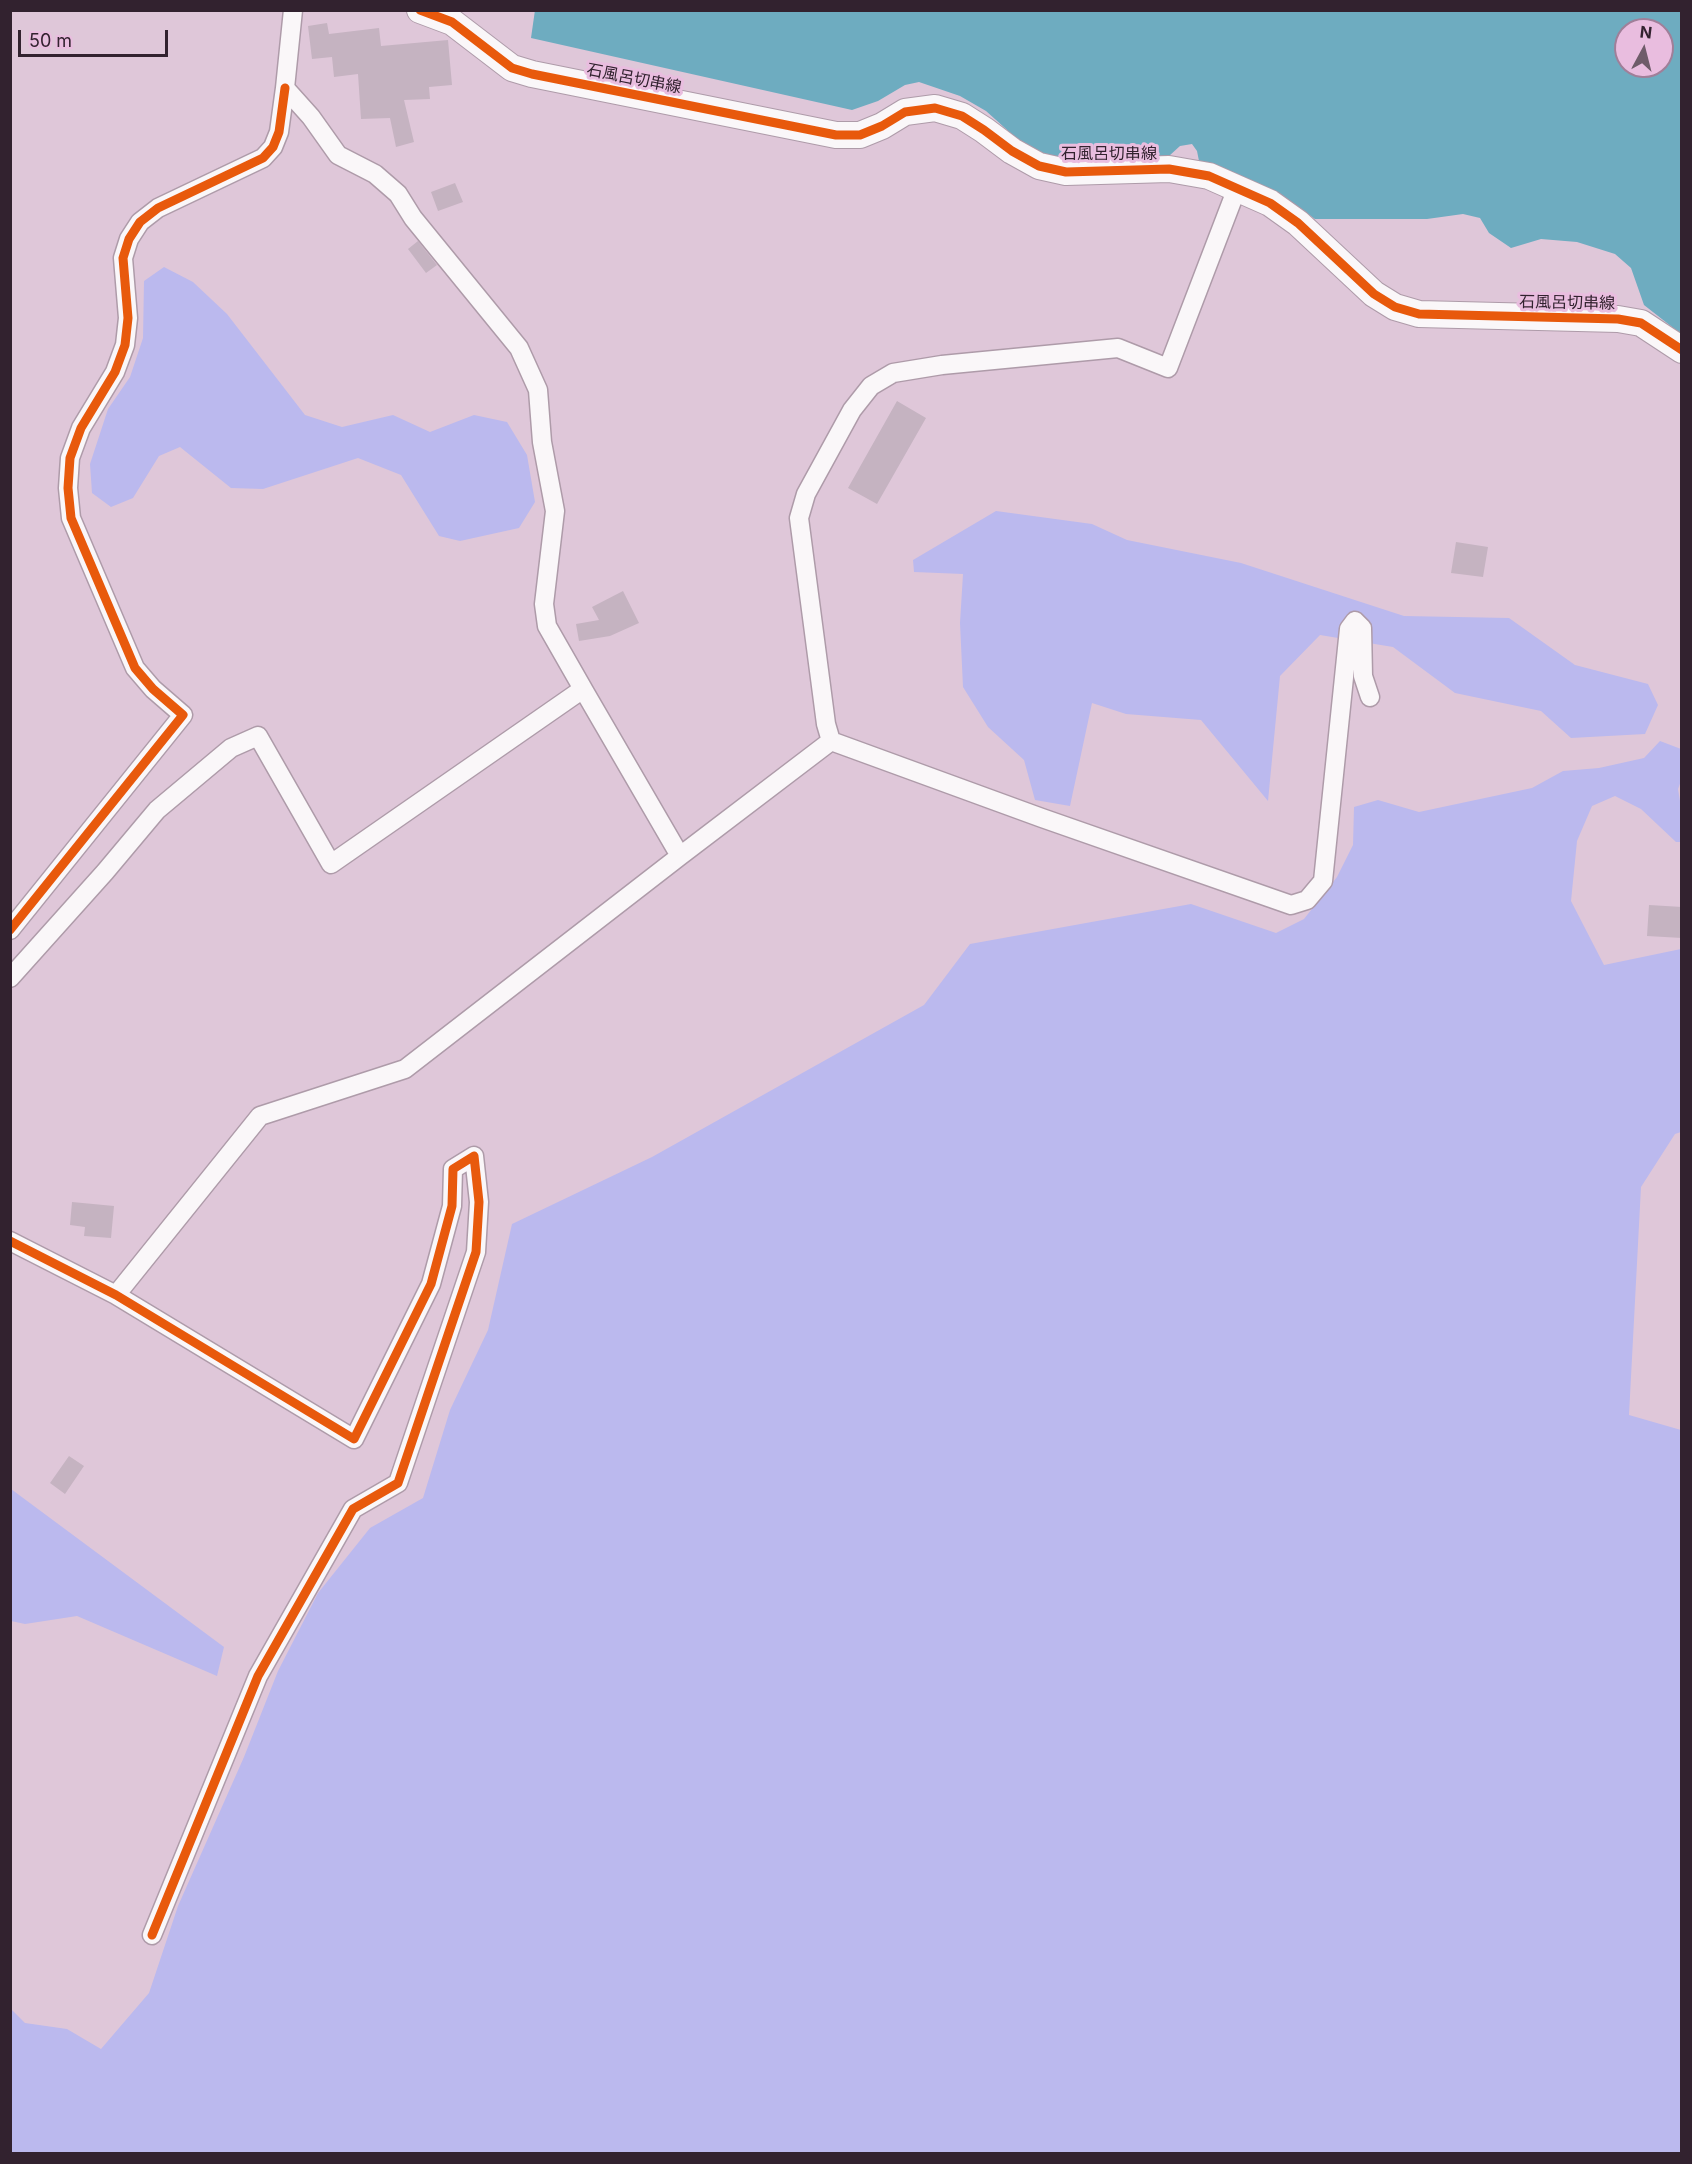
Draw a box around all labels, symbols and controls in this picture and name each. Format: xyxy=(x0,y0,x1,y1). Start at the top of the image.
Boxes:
scale bar xyxy=(21,18,171,56)
north arrow xyxy=(1614,18,1674,78)
text: N xyxy=(1639,21,1653,43)
text: 50 m xyxy=(29,30,72,51)
street label: 石風呂切串線 xyxy=(585,60,683,98)
street label: 石風呂切串線 xyxy=(1061,144,1157,164)
street label: 石風呂切串線 xyxy=(1519,293,1615,313)

